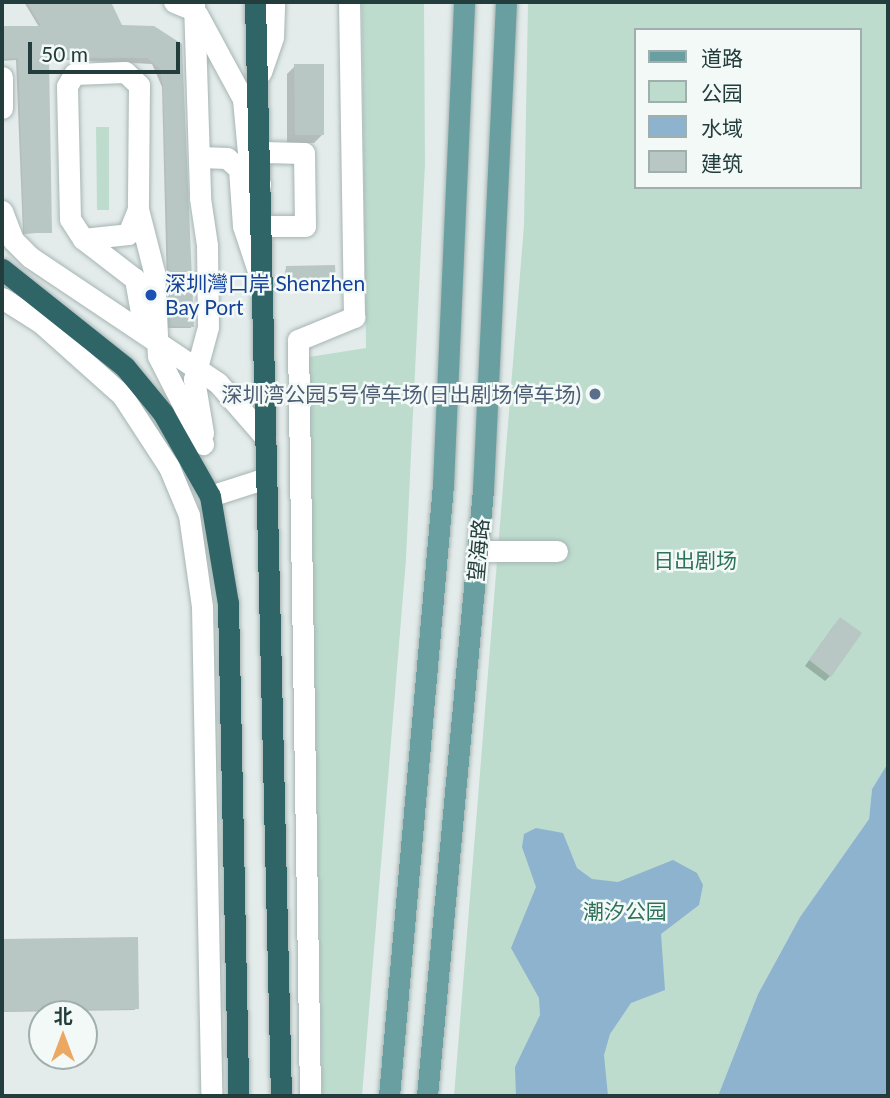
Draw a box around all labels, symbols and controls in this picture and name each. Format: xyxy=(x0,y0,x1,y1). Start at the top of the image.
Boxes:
scale bar xyxy=(32,28,184,72)
legend xyxy=(634,28,862,189)
text: 50 m xyxy=(41,41,88,66)
text: 道路 xyxy=(701,45,743,70)
text: 公园 xyxy=(701,80,743,105)
text: 水域 xyxy=(701,115,743,140)
text: 建筑 xyxy=(701,150,743,175)
place label: 深圳灣口岸 Shenzhen Bay Port xyxy=(165,270,365,320)
marker: 深圳灣口岸 Shenzhen Bay Port xyxy=(143,287,159,303)
place label: 深圳湾公园5号停车场(日出剧场停车场) xyxy=(222,381,581,407)
marker: 深圳湾公园5号停车场(日出剧场停车场) xyxy=(587,386,603,402)
street label: 望海路 xyxy=(463,518,493,582)
park label: 日出剧场 xyxy=(653,547,737,573)
park label: 潮汐公园 xyxy=(583,898,667,924)
north arrow xyxy=(28,1000,98,1070)
text: 北 xyxy=(53,1004,73,1027)

